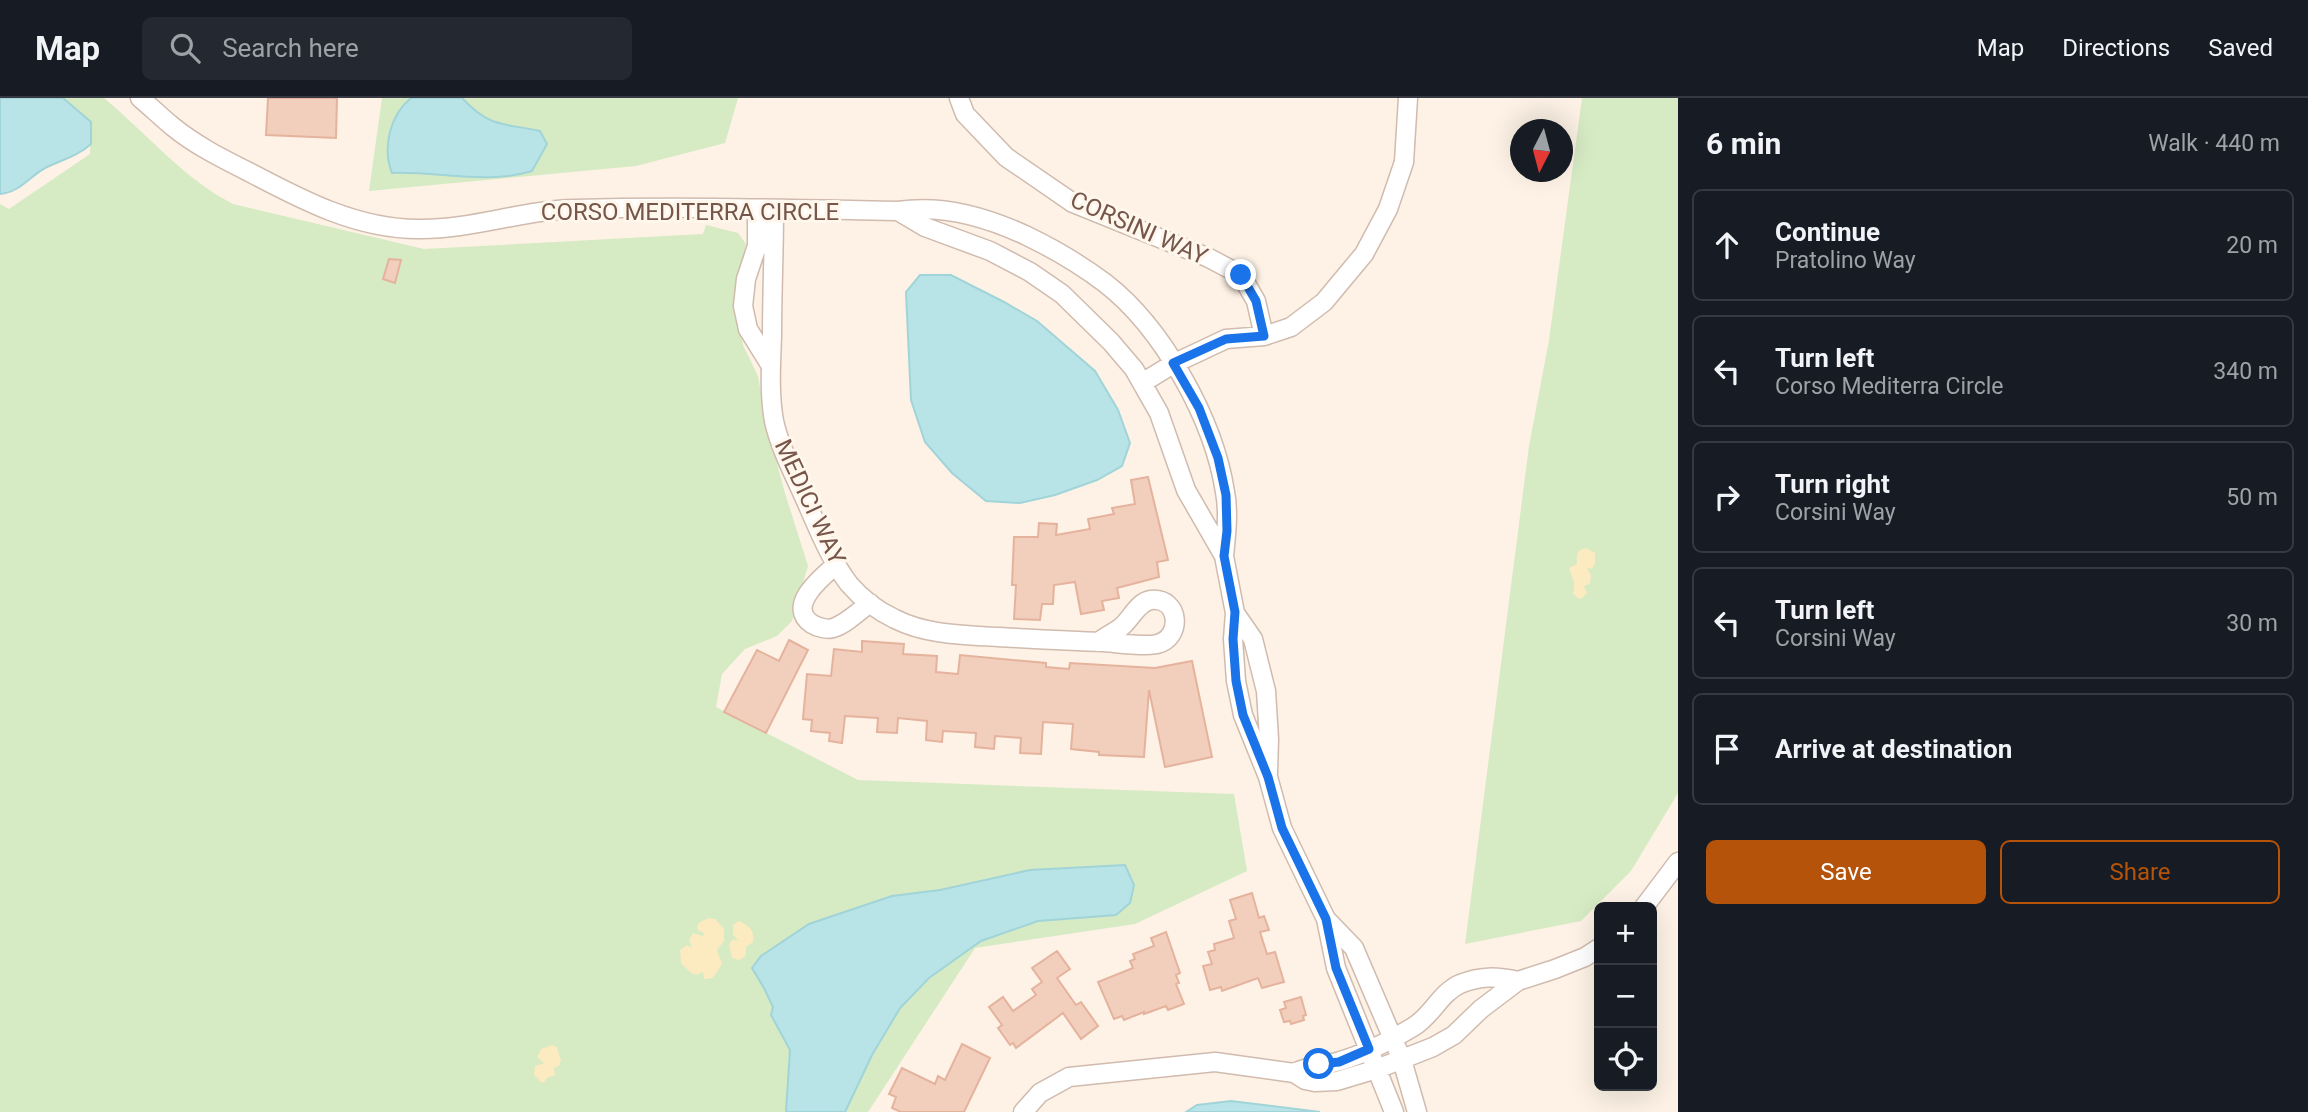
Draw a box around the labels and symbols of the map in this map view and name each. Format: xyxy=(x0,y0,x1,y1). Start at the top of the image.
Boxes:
north arrow xyxy=(1510,119,1573,182)
street label: CORSINI WAY xyxy=(1066,185,1212,271)
street label: CORSO MEDITERRA CIRCLE xyxy=(541,198,839,226)
route end xyxy=(1225,259,1256,290)
street label: MEDICI WAY xyxy=(769,435,851,569)
route start xyxy=(1303,1048,1334,1079)

